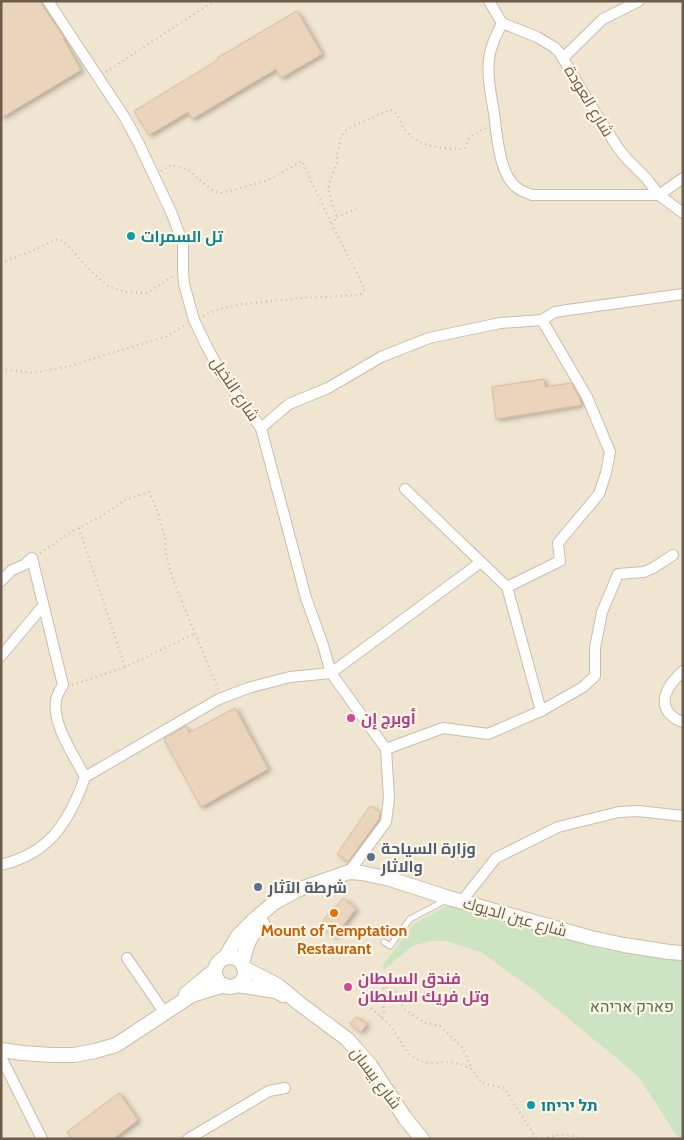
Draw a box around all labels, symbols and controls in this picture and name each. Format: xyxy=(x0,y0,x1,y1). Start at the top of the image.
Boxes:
street label: شارع العودة xyxy=(559,62,618,141)
place label: تل السمرات xyxy=(141,227,224,246)
marker: تل السمرات xyxy=(125,230,137,242)
street label: شارع النخيل xyxy=(205,353,263,426)
place label: أوبرج إن xyxy=(361,708,416,730)
marker: أوبرج إن xyxy=(345,712,357,724)
place label: وزارة السياحة والاثار xyxy=(380,839,476,876)
marker: وزارة السياحة والاثار xyxy=(365,851,377,863)
place label: شرطة الآثار xyxy=(267,878,347,897)
marker: شرطة الآثار xyxy=(252,881,264,893)
street label: شارع عين الديوك xyxy=(460,893,569,943)
marker: Mount of Temptation Restaurant xyxy=(328,907,340,919)
place label: Mount of Temptation Restaurant xyxy=(261,921,407,958)
place label: فندق السلطان وتل فريك السلطان xyxy=(358,969,489,1006)
marker: فندق السلطان وتل فريك السلطان xyxy=(342,981,354,993)
park label: פארק אריהא xyxy=(590,997,674,1016)
street label: شارع بيسان xyxy=(345,1043,405,1114)
place label: תל יריחו xyxy=(541,1096,598,1115)
marker: תל יריחו xyxy=(525,1099,537,1111)

